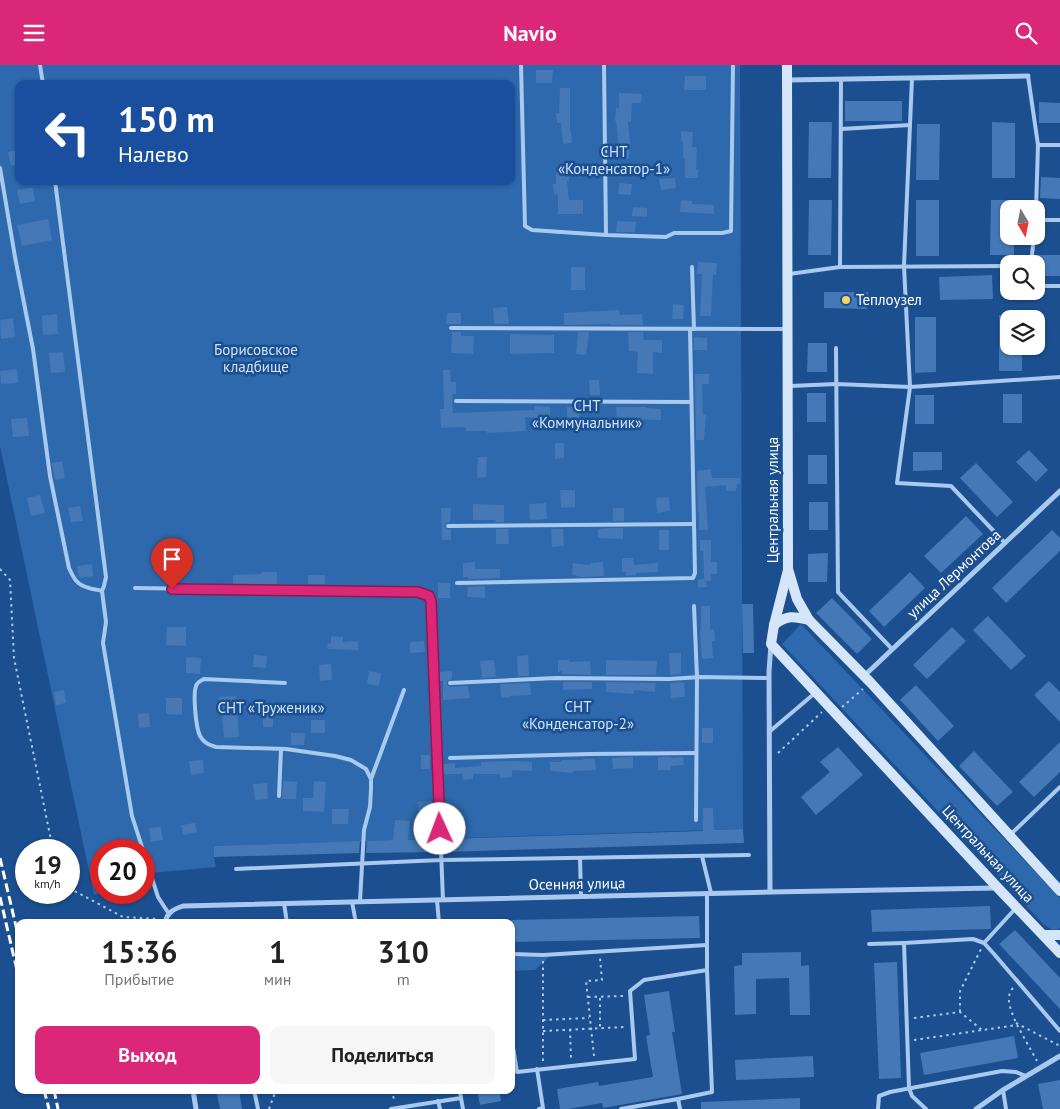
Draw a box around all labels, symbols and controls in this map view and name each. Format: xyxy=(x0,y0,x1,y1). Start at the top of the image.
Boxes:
icon: menu xyxy=(20,19,48,47)
text: Navio xyxy=(503,19,557,47)
icon: search xyxy=(1012,19,1040,47)
text: 150 m xyxy=(118,96,215,142)
icon: left xyxy=(35,100,100,165)
text: Налево xyxy=(118,140,189,168)
park label: СНТ «Конденсатор-1» xyxy=(558,142,670,178)
north arrow xyxy=(1000,200,1045,245)
map controls xyxy=(1000,200,1045,355)
button: search xyxy=(1000,255,1045,300)
place label: Теплоузел xyxy=(856,290,922,309)
marker: Теплоузел xyxy=(840,294,852,306)
button: layers xyxy=(1000,310,1045,355)
park label: Борисовское кладбище xyxy=(214,340,298,376)
park label: СНТ «Коммунальник» xyxy=(532,396,642,432)
street label: Центральная улица xyxy=(763,437,782,563)
street label: улица Лермонтова xyxy=(903,525,1005,622)
pin xyxy=(151,538,193,589)
icon: arrive xyxy=(158,545,186,573)
park label: СНТ «Конденсатор-2» xyxy=(522,697,634,733)
park label: СНТ «Труженик» xyxy=(217,698,325,717)
street label: Центральная улица xyxy=(938,801,1038,906)
position arrow xyxy=(413,802,465,854)
speed limit sign: 20 xyxy=(90,839,155,904)
text: 19 xyxy=(33,849,62,881)
street label: Осенняя улица xyxy=(528,873,626,894)
text: km/h xyxy=(34,876,61,891)
text: 15:36 xyxy=(101,932,177,971)
text: 1 xyxy=(269,932,286,971)
text: 310 xyxy=(378,932,429,971)
text: Прибытие xyxy=(104,969,175,989)
text: мин xyxy=(264,969,291,989)
text: m xyxy=(397,969,410,989)
button: Выход xyxy=(35,1026,260,1084)
button: Поделиться xyxy=(270,1026,495,1084)

